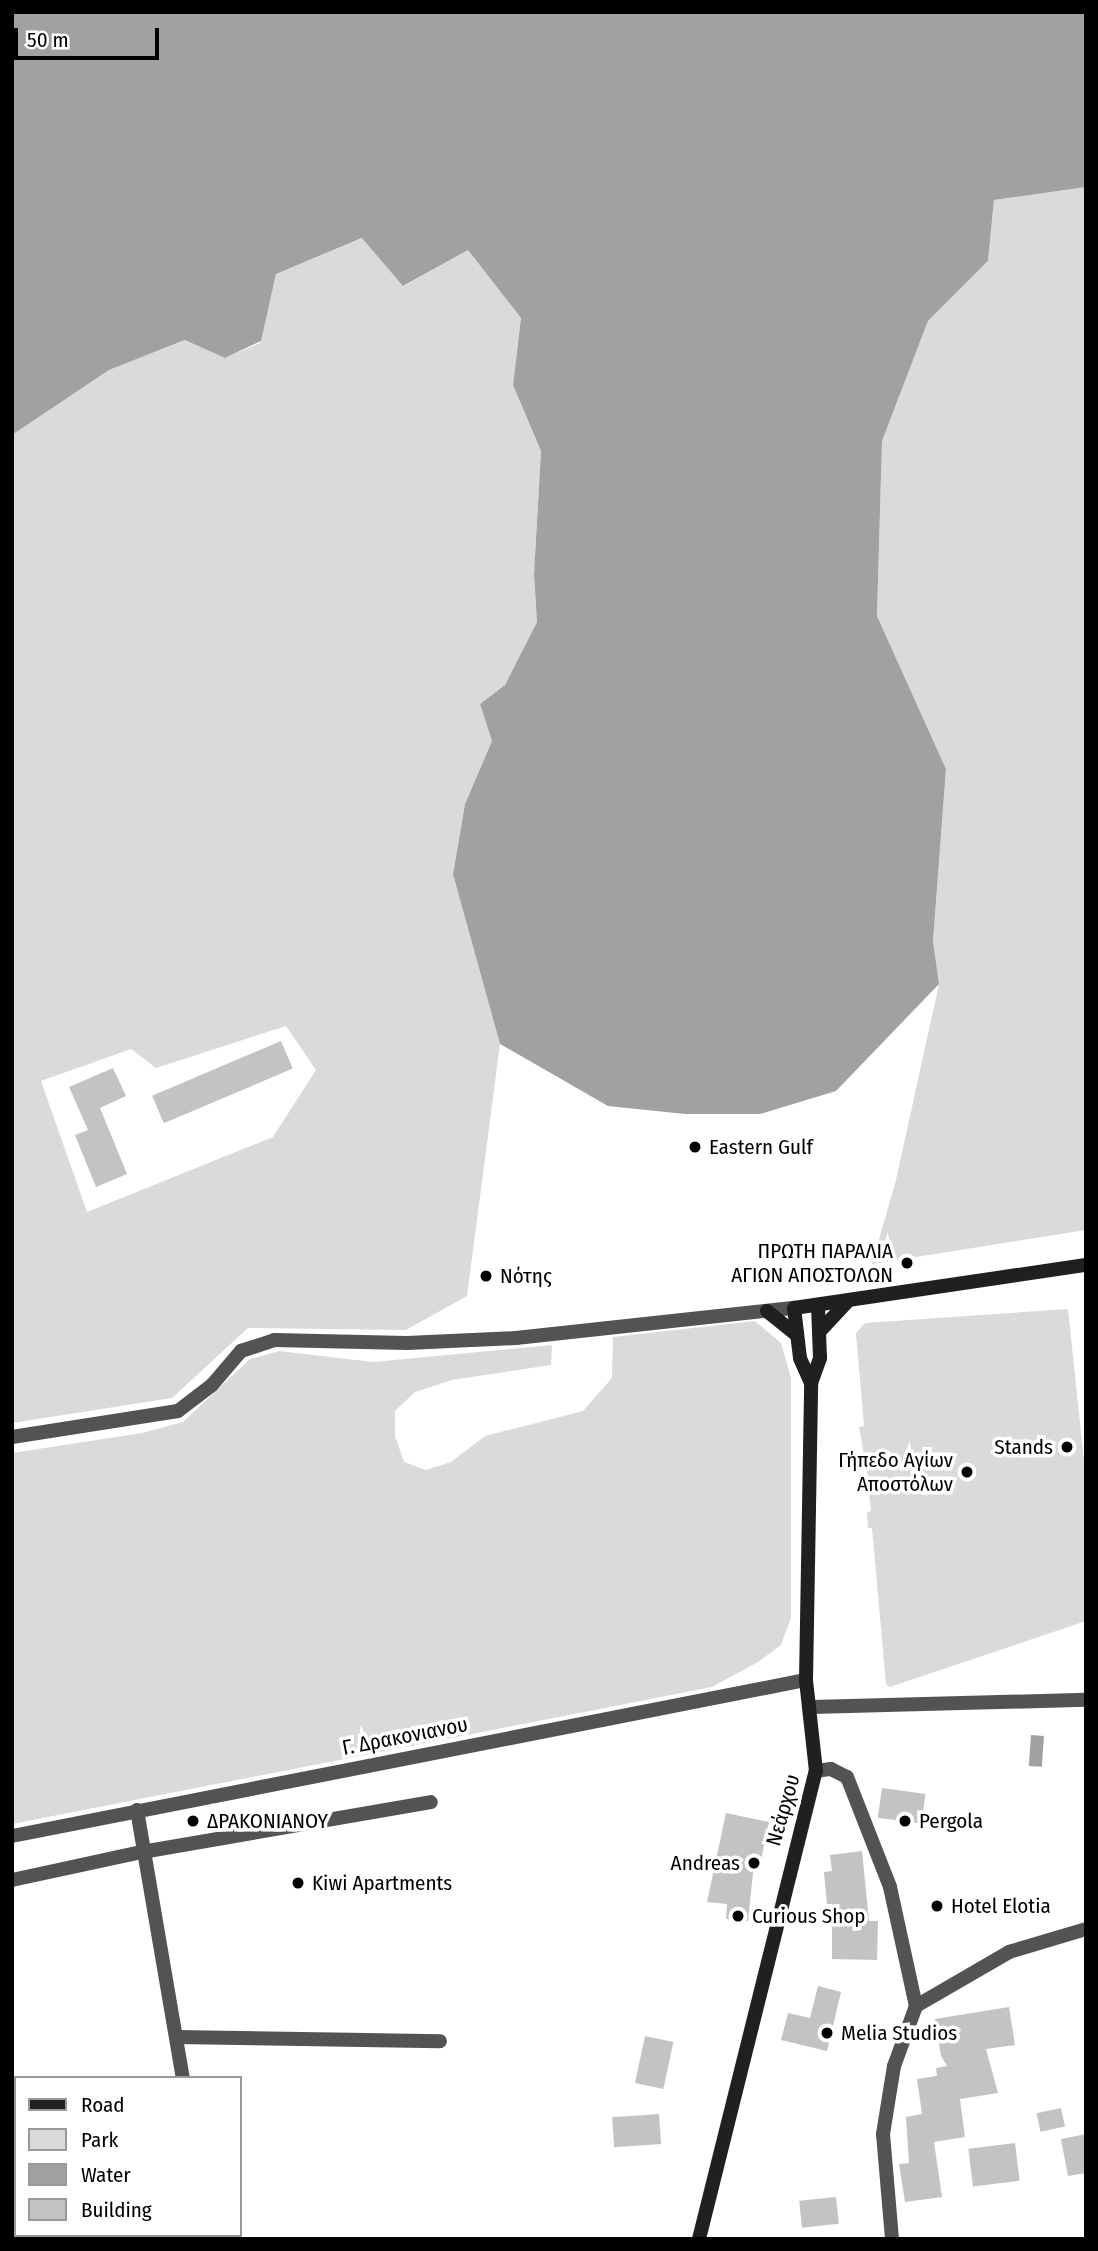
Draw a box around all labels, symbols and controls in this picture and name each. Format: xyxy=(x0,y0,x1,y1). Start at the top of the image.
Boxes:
scale bar xyxy=(18,14,163,58)
text: 50 m xyxy=(27,27,69,53)
place label: Eastern Gulf xyxy=(709,1134,813,1160)
marker: Eastern Gulf xyxy=(687,1139,703,1155)
place label: ΠΡΩΤΗ ΠΑΡΑΛΙΑ ΑΓΙΩΝ ΑΠΟΣΤΟΛΩΝ xyxy=(731,1238,893,1288)
marker: ΠΡΩΤΗ ΠΑΡΑΛΙΑ ΑΓΙΩΝ ΑΠΟΣΤΟΛΩΝ xyxy=(899,1255,915,1271)
place label: Νότης xyxy=(500,1263,552,1289)
marker: Νότης xyxy=(478,1268,494,1284)
place label: Stands xyxy=(994,1434,1053,1460)
marker: Stands xyxy=(1059,1439,1075,1455)
place label: Γήπεδο Αγίων Αποστόλων xyxy=(838,1447,953,1497)
marker: Γήπεδο Αγίων Αποστόλων xyxy=(959,1464,975,1480)
street label: Γ. Δρακονιανου xyxy=(340,1711,470,1761)
street label: Νεάρχου xyxy=(761,1771,805,1849)
place label: ΔΡΑΚΟΝΙΑΝΟΥ xyxy=(207,1808,328,1834)
place label: Pergola xyxy=(919,1808,983,1834)
marker: ΔΡΑΚΟΝΙΑΝΟΥ xyxy=(185,1813,201,1829)
marker: Pergola xyxy=(897,1813,913,1829)
place label: Andreas xyxy=(671,1850,740,1876)
marker: Andreas xyxy=(746,1855,762,1871)
place label: Kiwi Apartments xyxy=(312,1870,452,1896)
marker: Kiwi Apartments xyxy=(290,1875,306,1891)
place label: Hotel Elotia xyxy=(951,1893,1051,1919)
marker: Hotel Elotia xyxy=(929,1898,945,1914)
place label: Curious Shop xyxy=(752,1903,866,1929)
marker: Curious Shop xyxy=(730,1908,746,1924)
place label: Melia Studios xyxy=(841,2020,957,2046)
marker: Melia Studios xyxy=(819,2025,835,2041)
legend xyxy=(14,2076,242,2237)
text: Road xyxy=(81,2092,125,2118)
text: Park xyxy=(81,2127,118,2153)
text: Water xyxy=(81,2162,131,2188)
text: Building xyxy=(81,2197,152,2223)

